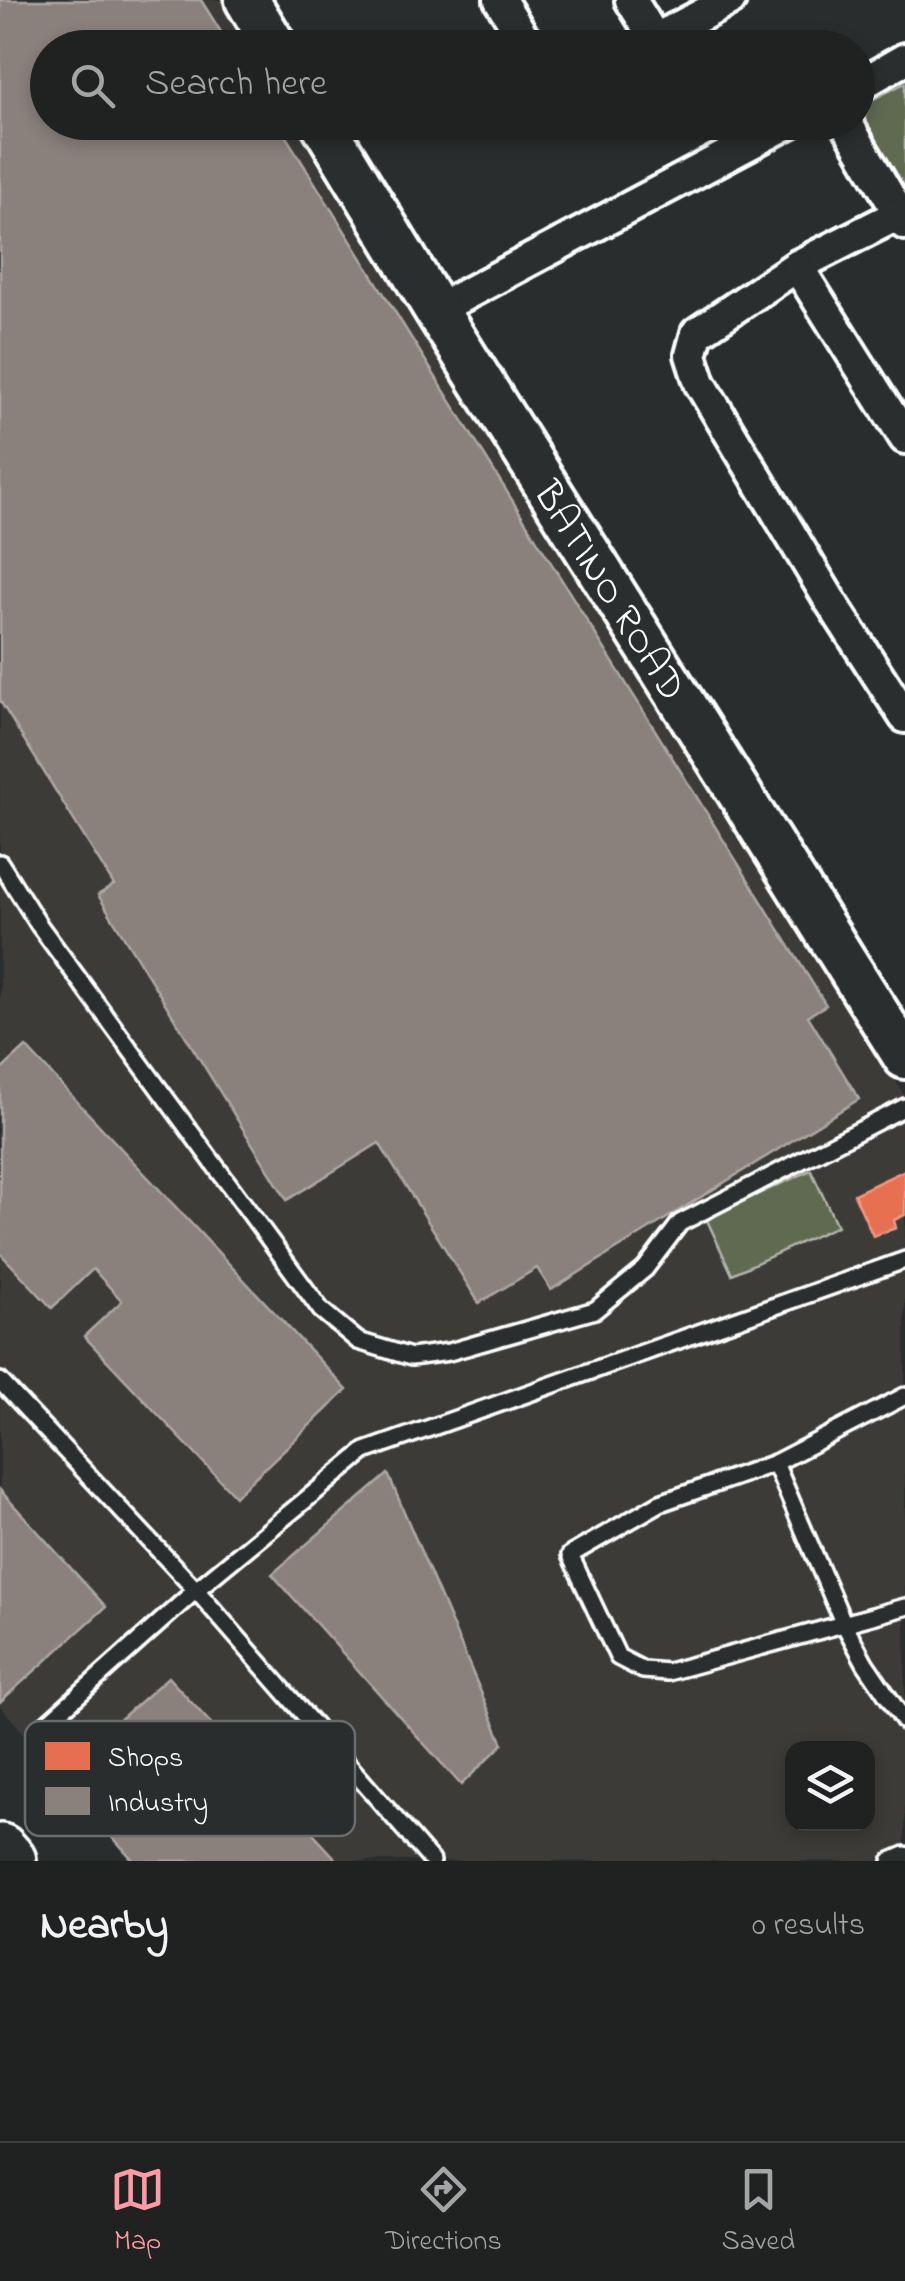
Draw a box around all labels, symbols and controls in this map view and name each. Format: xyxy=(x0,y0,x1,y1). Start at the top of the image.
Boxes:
search box xyxy=(30,30,875,140)
text: Search here xyxy=(145,57,327,113)
icon: search xyxy=(65,58,120,113)
street label: BATINO ROAD xyxy=(516,470,699,714)
legend xyxy=(25,1721,355,1836)
text: Shops xyxy=(108,1739,183,1780)
map controls xyxy=(785,1741,875,1831)
button: layers xyxy=(785,1741,875,1831)
text: Industry xyxy=(108,1784,208,1825)
text: Nearby xyxy=(40,1896,168,1957)
text: 0 results xyxy=(752,1903,865,1950)
tab: Map xyxy=(110,2162,165,2263)
tab: Directions xyxy=(385,2162,502,2263)
tab: Saved xyxy=(722,2162,795,2263)

